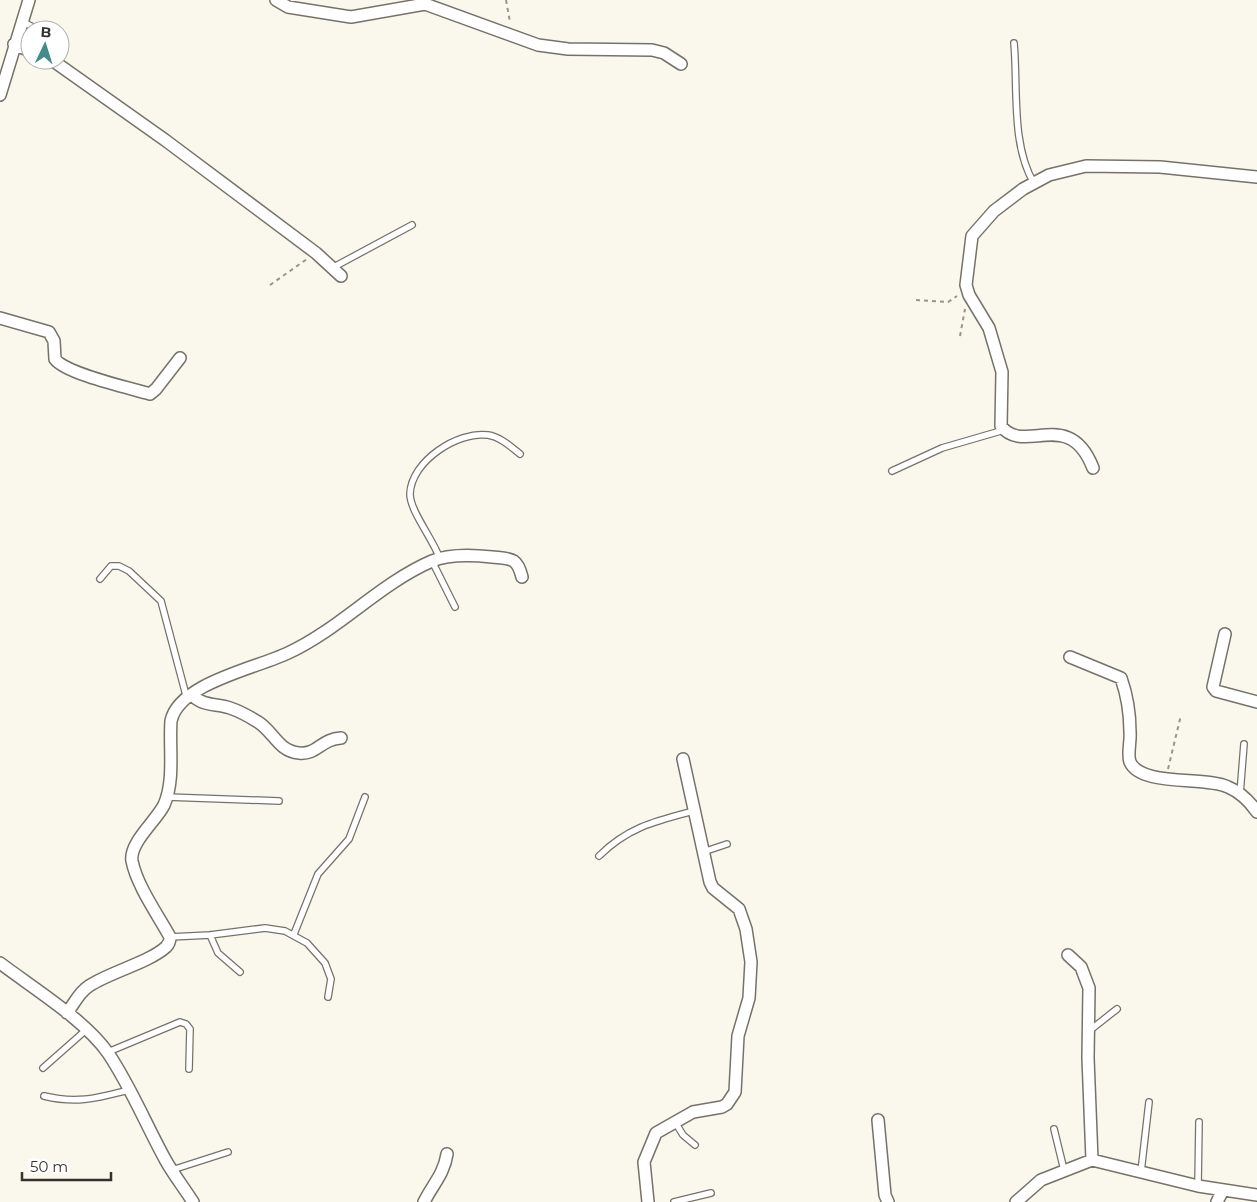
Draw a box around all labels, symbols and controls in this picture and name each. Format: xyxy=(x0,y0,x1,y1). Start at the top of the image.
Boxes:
north arrow xyxy=(20,20,70,70)
text: B xyxy=(40,23,52,41)
scale bar xyxy=(22,1150,111,1182)
text: 50 m xyxy=(30,1157,68,1176)

